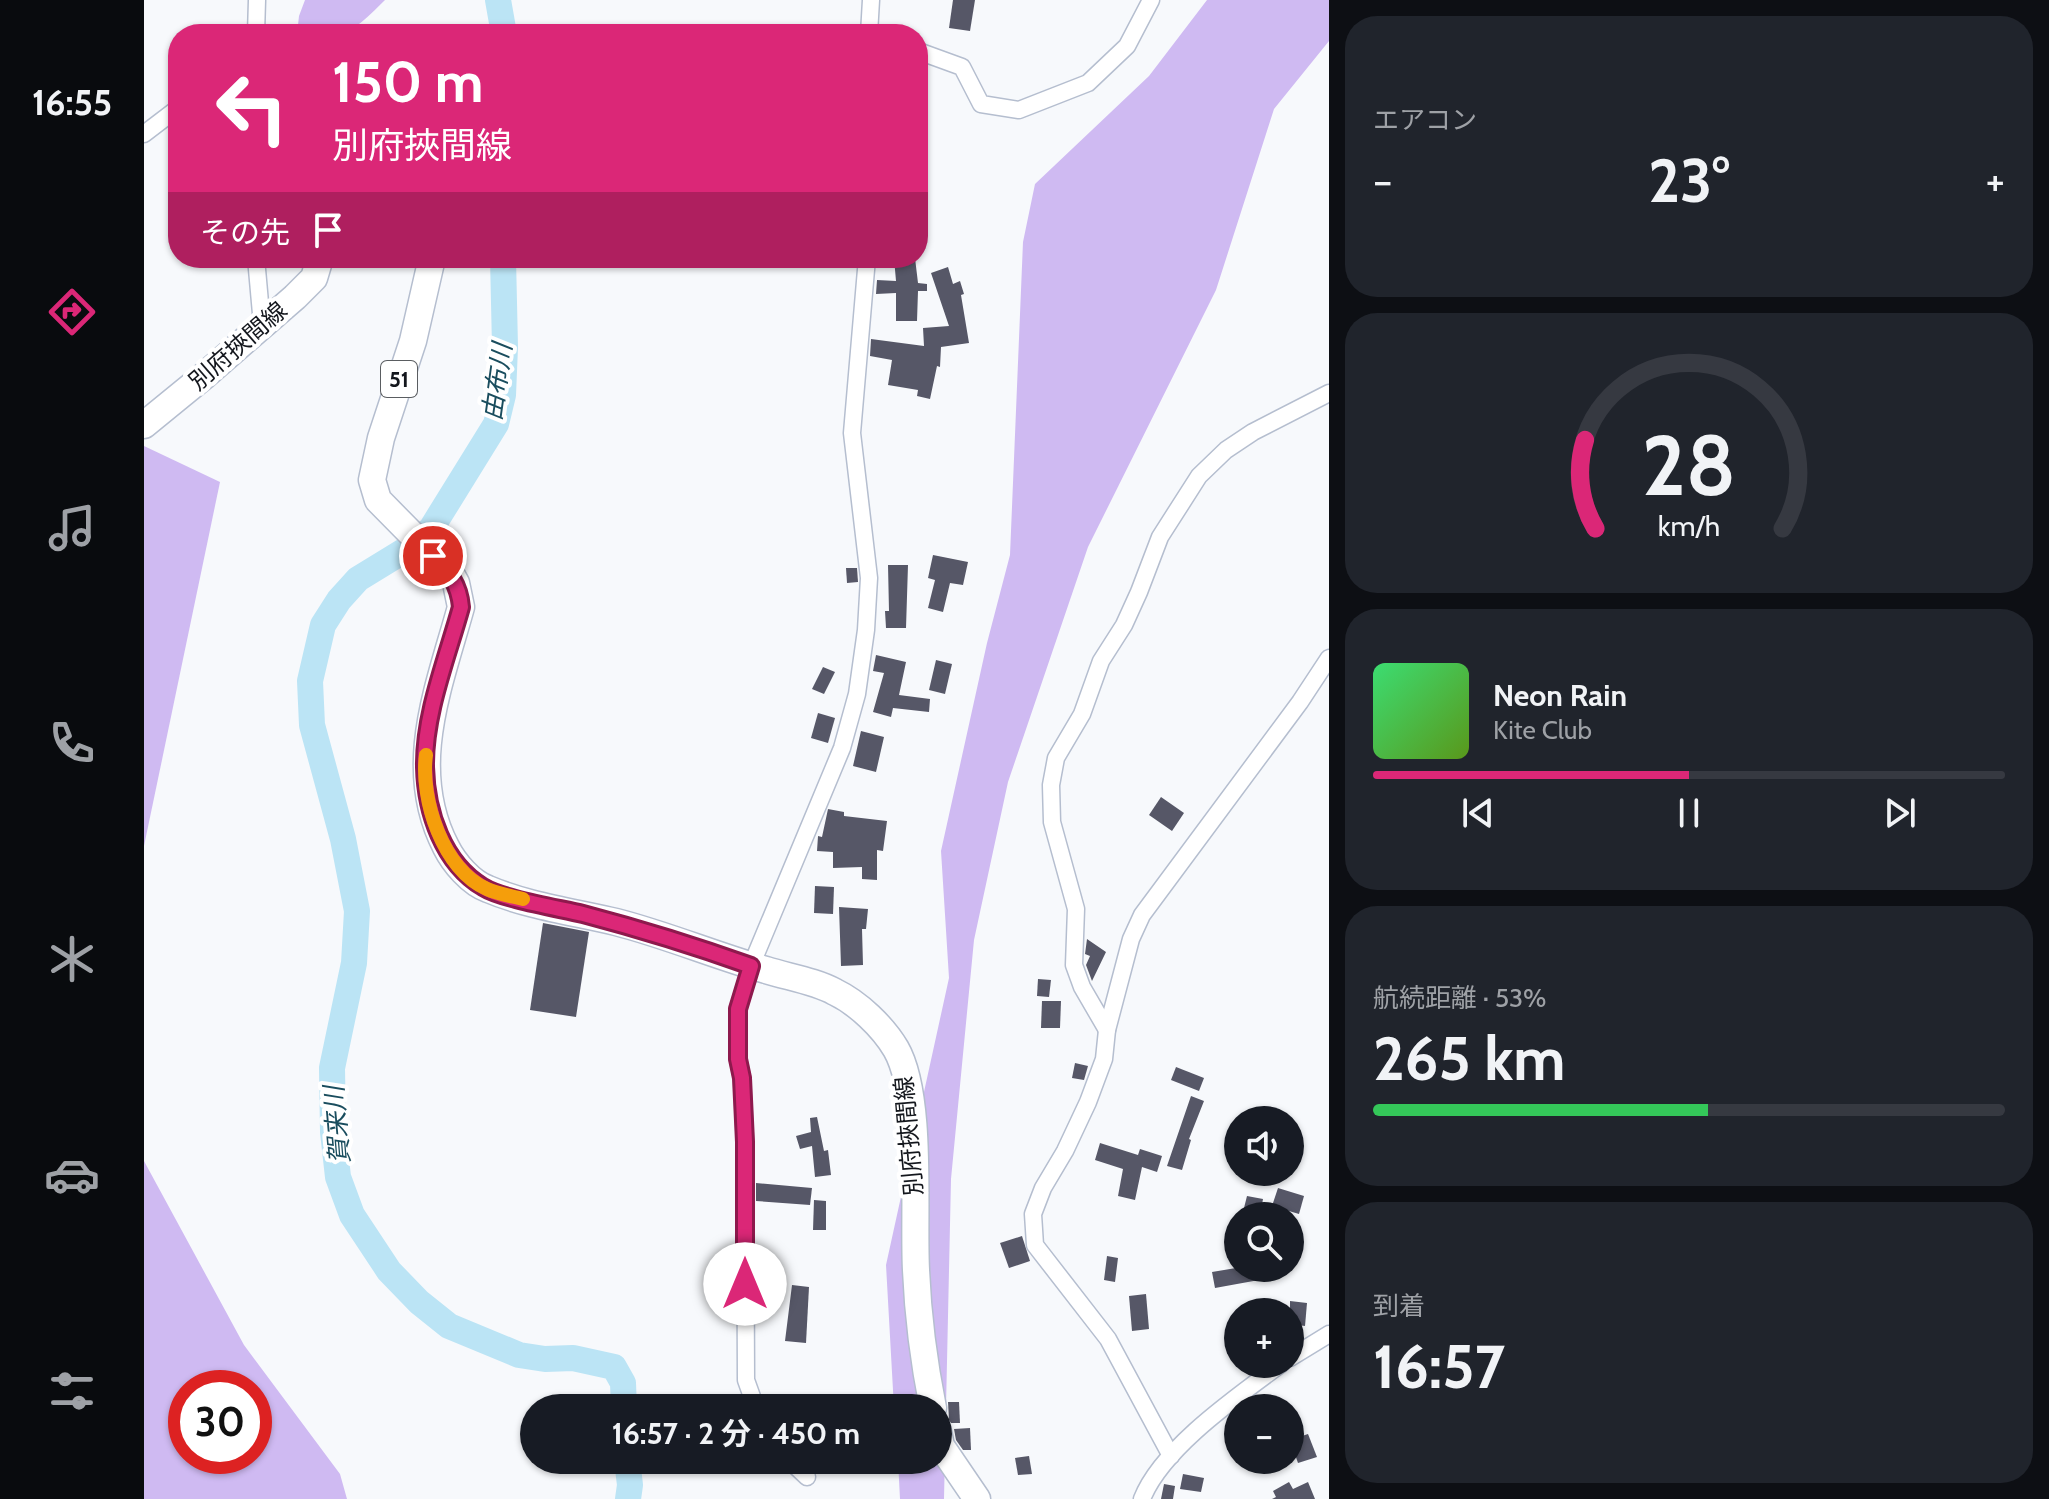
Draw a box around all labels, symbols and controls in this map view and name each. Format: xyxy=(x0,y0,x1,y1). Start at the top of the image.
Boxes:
text: 150 m xyxy=(332,48,484,116)
icon: left xyxy=(200,56,304,160)
text: 16:55 xyxy=(32,80,112,124)
text: エアコン xyxy=(1373,104,1477,136)
text: 別府挾間線 xyxy=(332,123,512,167)
text: 23° xyxy=(1648,144,1730,217)
text: − xyxy=(1373,154,1392,207)
text: + xyxy=(1986,154,2005,207)
icon: arrive xyxy=(306,208,350,252)
text: その先 xyxy=(200,214,290,251)
icon: directions xyxy=(44,284,100,340)
street label: 別府挾間線 xyxy=(183,295,292,396)
water label: 由布川 xyxy=(476,338,519,423)
road number: 51 xyxy=(381,361,417,397)
text: 28 xyxy=(1642,414,1736,515)
icon: music xyxy=(44,500,100,556)
text: km/h xyxy=(1658,508,1720,543)
pin xyxy=(399,522,467,590)
icon: arrive xyxy=(411,534,455,578)
text: Neon Rain xyxy=(1493,677,1627,714)
text: Kite Club xyxy=(1493,714,1592,746)
icon: phone xyxy=(44,715,100,771)
icon: previous xyxy=(1456,791,1500,835)
icon: pause xyxy=(1667,791,1711,835)
icon: next xyxy=(1878,791,1922,835)
icon: climate xyxy=(44,931,100,987)
text: 航続距離 · 53% xyxy=(1373,982,1546,1014)
text: 265 km xyxy=(1373,1022,1565,1095)
street label: 別府挾間線 xyxy=(889,1075,928,1197)
water label: 賀来川 xyxy=(317,1082,356,1165)
map controls xyxy=(1224,1106,1304,1474)
button: sound xyxy=(1224,1106,1304,1186)
icon: car xyxy=(44,1147,100,1203)
button: search xyxy=(1224,1202,1304,1282)
position arrow xyxy=(703,1242,787,1326)
text: 到着 xyxy=(1373,1290,1425,1322)
button: + xyxy=(1224,1298,1304,1378)
text: 16:57 xyxy=(1373,1330,1505,1403)
icon: filters xyxy=(44,1363,100,1419)
speed limit sign: 30 xyxy=(168,1370,272,1474)
button: − xyxy=(1224,1394,1304,1474)
text: 16:57 · 2 分 · 450 m xyxy=(612,1415,860,1452)

